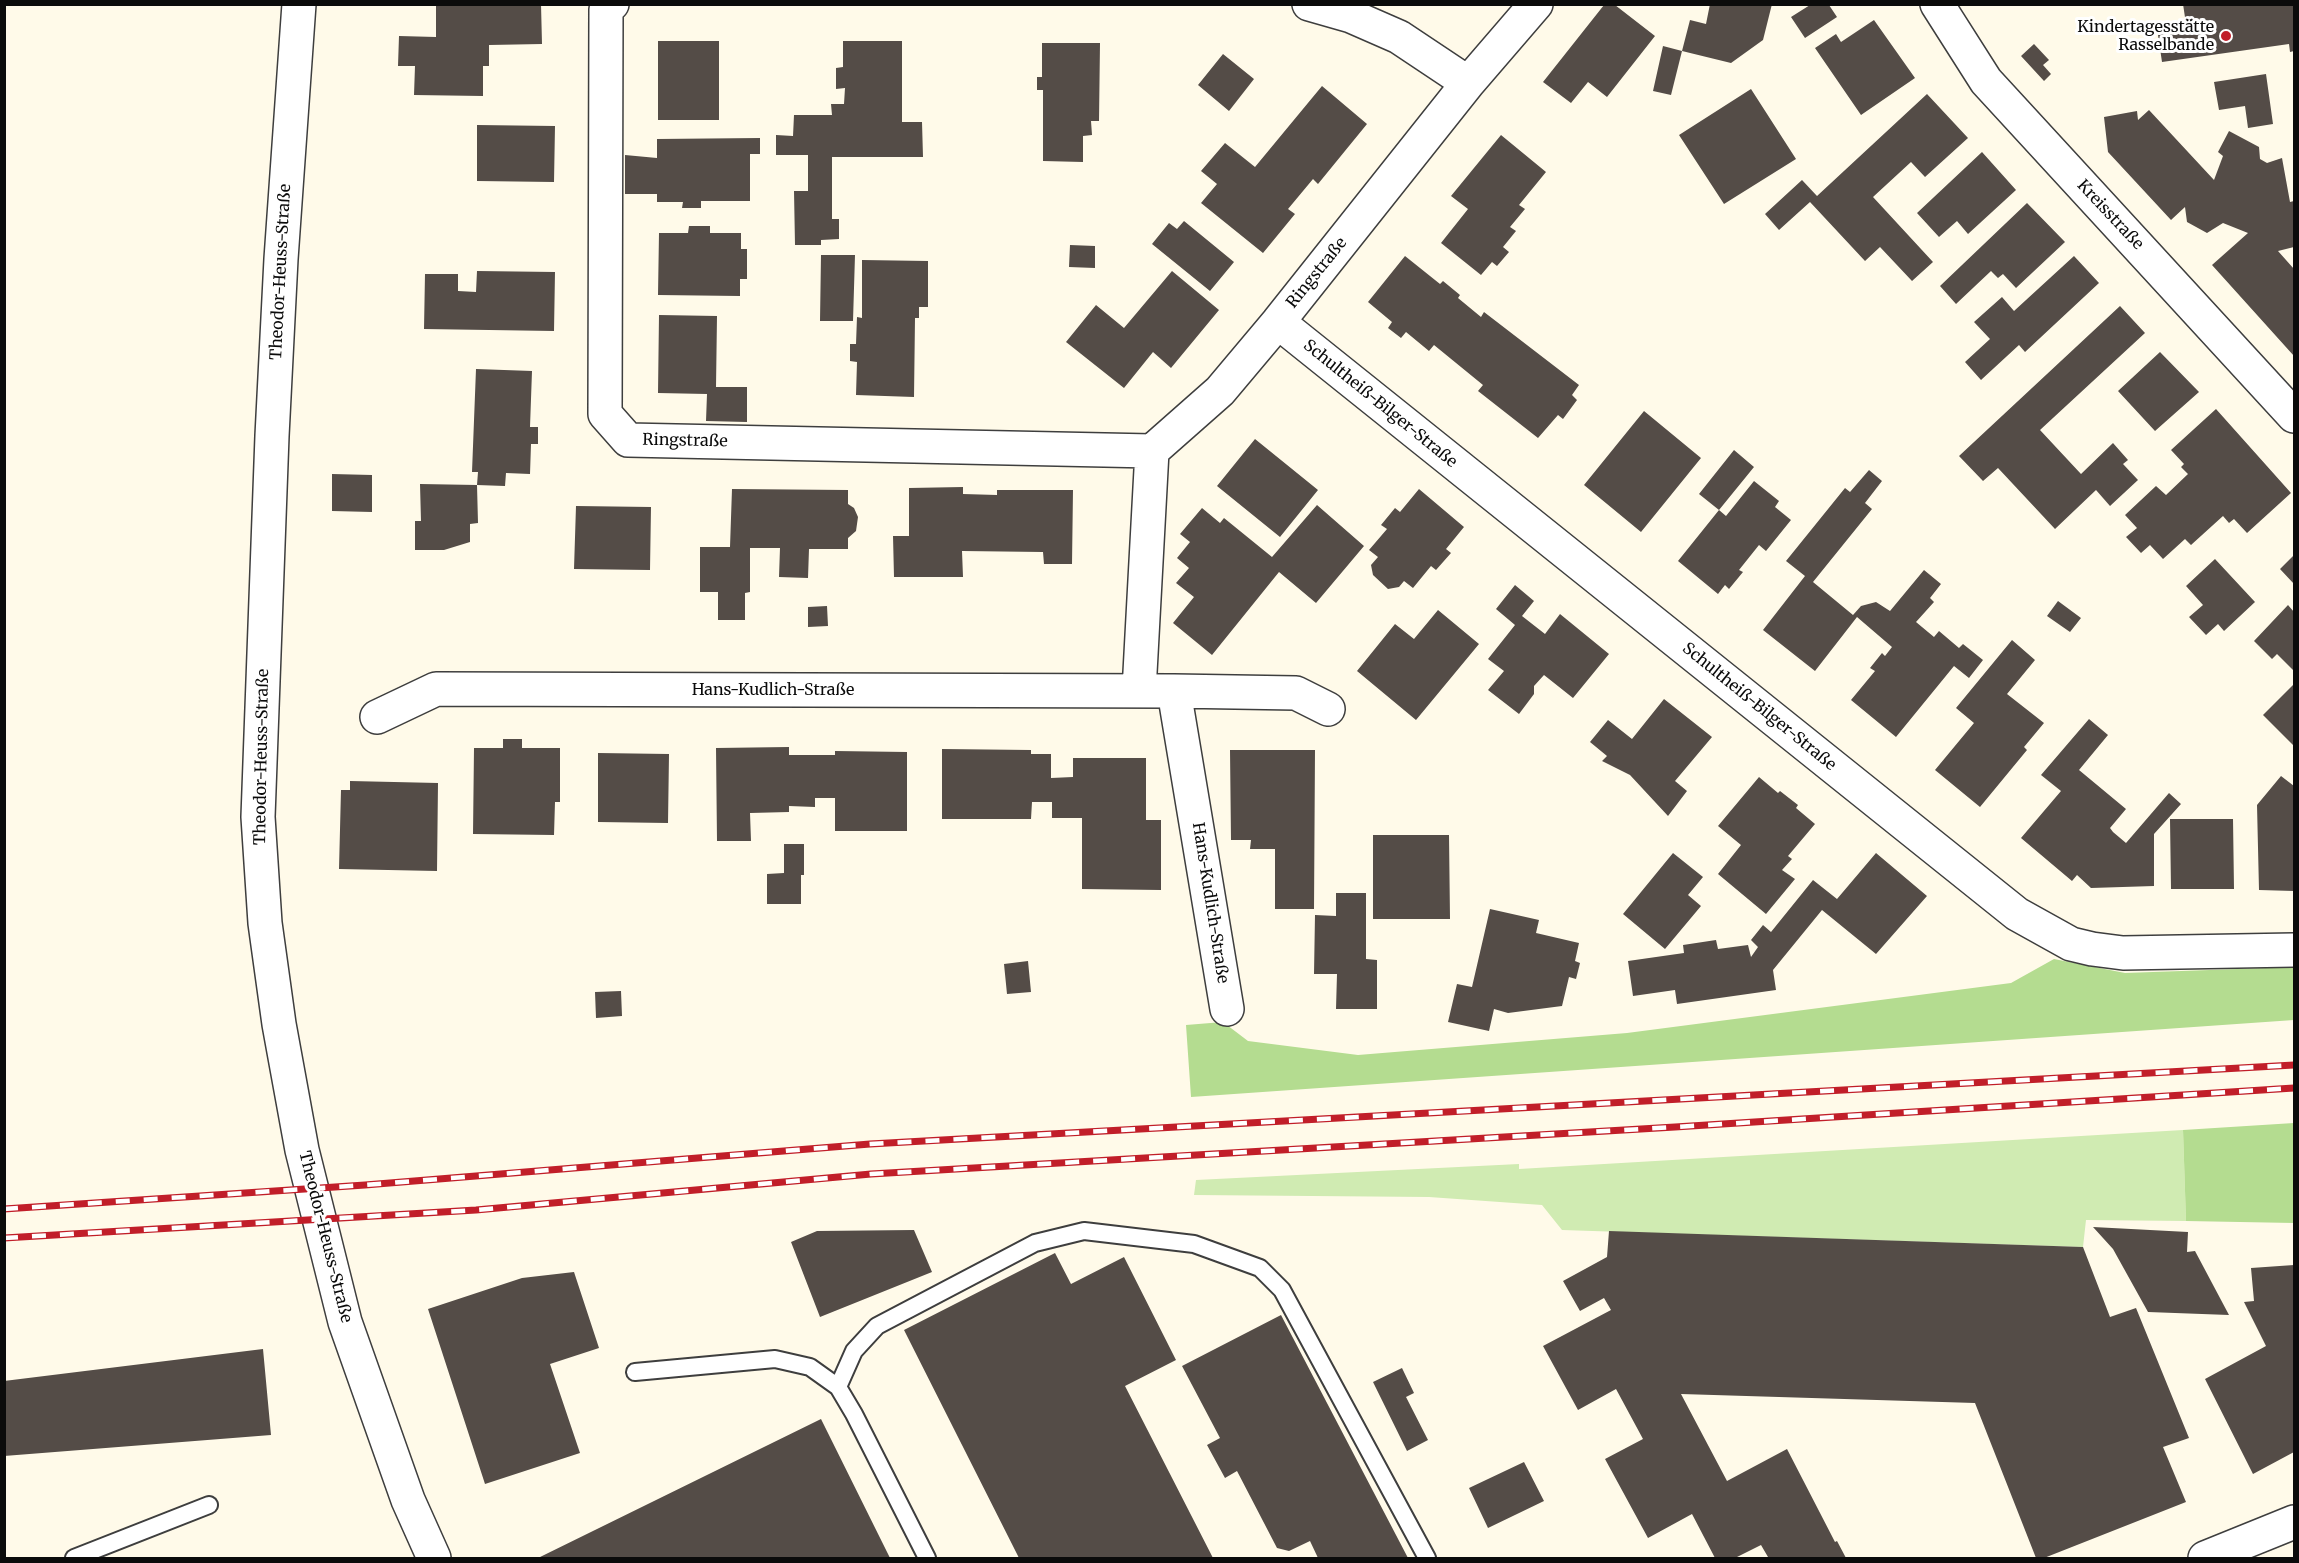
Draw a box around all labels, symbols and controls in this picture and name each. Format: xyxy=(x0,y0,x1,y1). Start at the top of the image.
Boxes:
place label: Kindertagesstätte Rasselbande xyxy=(2077,17,2214,55)
marker: Kindertagesstätte Rasselbande xyxy=(2219,29,2233,43)
street label: Kreisstraße xyxy=(2073,176,2147,254)
street label: Theodor-Heuss-Straße xyxy=(267,184,295,360)
street label: Ringstraße xyxy=(1283,234,1351,312)
street label: Schultheiß-Bilger-Straße xyxy=(1299,336,1461,472)
street label: Ringstraße xyxy=(642,431,728,451)
street label: Schultheiß-Bilger-Straße xyxy=(1678,639,1840,775)
street label: Theodor-Heuss-Straße xyxy=(251,669,273,845)
street label: Hans-Kudlich-Straße xyxy=(692,680,854,700)
street label: Hans-Kudlich-Straße xyxy=(1188,821,1232,985)
street label: Theodor-Heuss-Straße xyxy=(294,1149,356,1325)

